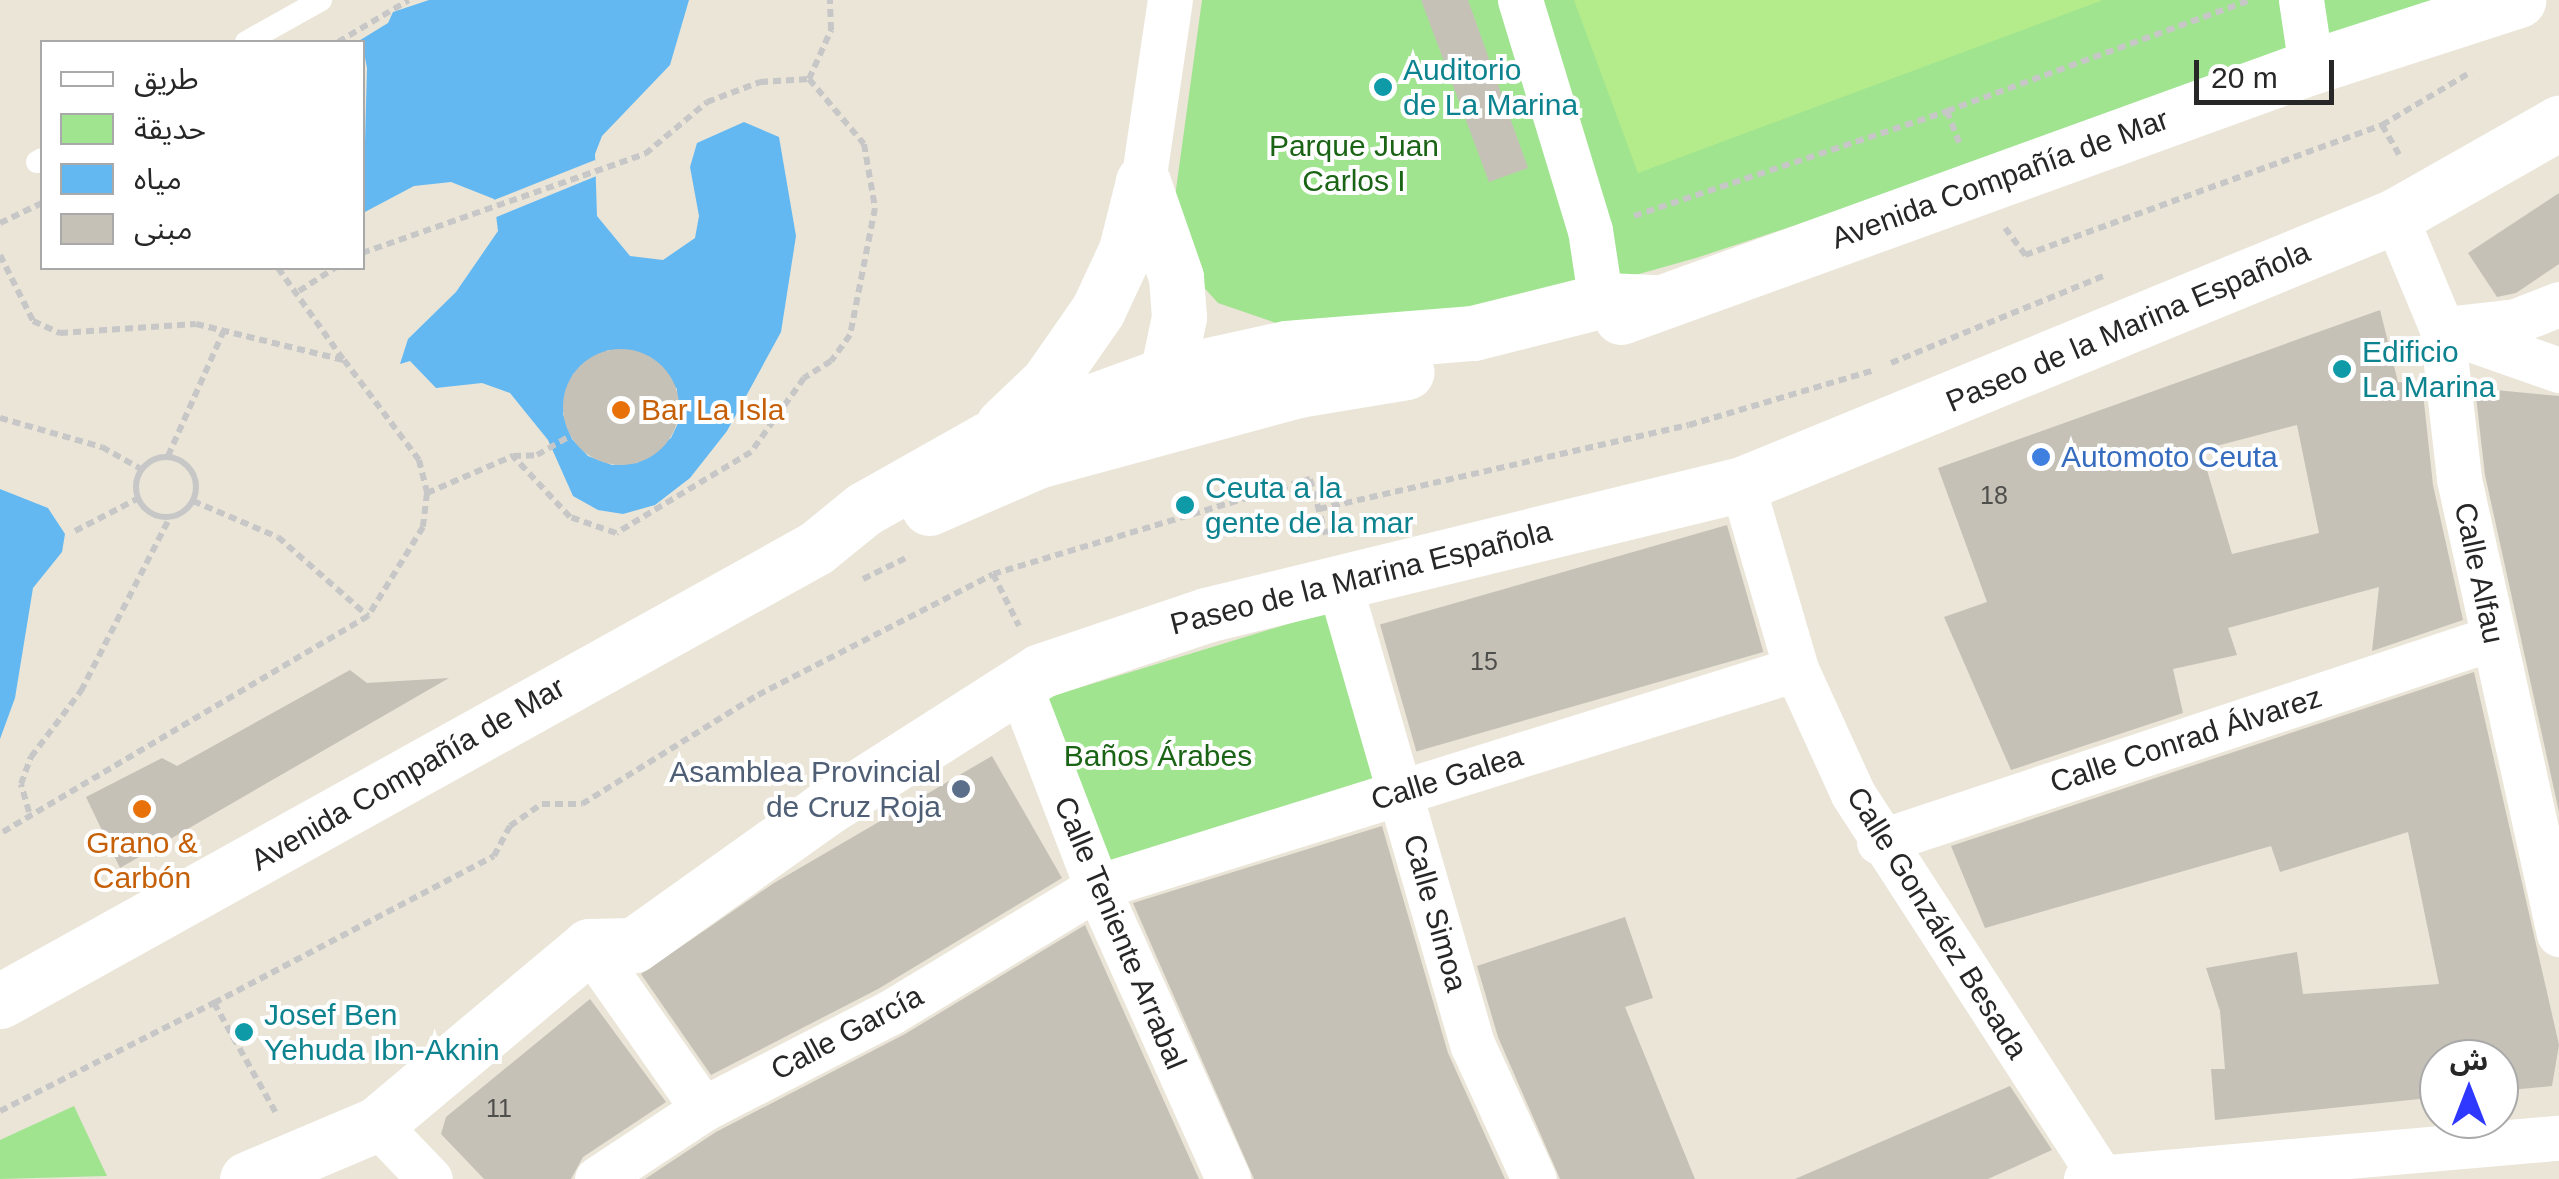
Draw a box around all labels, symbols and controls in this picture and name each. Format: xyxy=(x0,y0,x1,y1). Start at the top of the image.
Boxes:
legend xyxy=(40,40,365,270)
scale bar xyxy=(2199,40,2339,102)
place label: Auditorio de La Marina xyxy=(1403,52,1578,122)
text: 20 m xyxy=(2211,61,2278,94)
text: طريق xyxy=(134,62,199,95)
marker: Auditorio de La Marina xyxy=(1372,76,1394,98)
street label: Avenida Compañía de Mar xyxy=(1826,101,2174,257)
text: حديقة xyxy=(134,112,206,145)
park label: Parque Juan Carlos I xyxy=(1269,128,1439,198)
text: مياه xyxy=(134,162,182,195)
text: مبنى xyxy=(134,212,192,245)
street label: Paseo de la Marina Española xyxy=(1941,234,2315,420)
place label: Edificio La Marina xyxy=(2362,334,2495,404)
marker: Edificio La Marina xyxy=(2331,358,2353,380)
place label: Bar La Isla xyxy=(641,392,784,428)
marker: Bar La Isla xyxy=(610,399,632,421)
place label: Automoto Ceuta xyxy=(2061,439,2278,475)
marker: Automoto Ceuta xyxy=(2030,446,2052,468)
place label: Ceuta a la gente de la mar xyxy=(1205,470,1413,540)
house number: 18 xyxy=(1980,480,2008,510)
marker: Ceuta a la gente de la mar xyxy=(1174,494,1196,516)
street label: Calle Alfau xyxy=(2446,498,2512,648)
street label: Paseo de la Marina Española xyxy=(1167,513,1555,643)
house number: 15 xyxy=(1470,646,1498,676)
street label: Avenida Compañía de Mar xyxy=(245,669,571,879)
street label: Calle Conrad Álvarez xyxy=(2046,679,2326,801)
park label: Baños Árabes xyxy=(1064,738,1252,774)
street label: Calle Galea xyxy=(1367,738,1527,818)
place label: Asamblea Provincial de Cruz Roja xyxy=(669,754,941,824)
marker: Asamblea Provincial de Cruz Roja xyxy=(950,778,972,800)
street label: Calle González Besada xyxy=(1839,781,2035,1065)
street label: Calle Teniente Arrabal xyxy=(1046,790,1194,1076)
marker: Grano & Carbón xyxy=(131,798,153,820)
place label: Grano & Carbón xyxy=(86,825,198,896)
street label: Calle Simoa xyxy=(1395,830,1475,996)
street label: Calle García xyxy=(765,978,929,1088)
place label: Josef Ben Yehuda Ibn-Aknin xyxy=(264,997,500,1068)
marker: Josef Ben Yehuda Ibn-Aknin xyxy=(233,1021,255,1043)
north arrow xyxy=(2419,1039,2519,1139)
text: ش xyxy=(2450,1045,2488,1076)
house number: 11 xyxy=(486,1093,512,1123)

